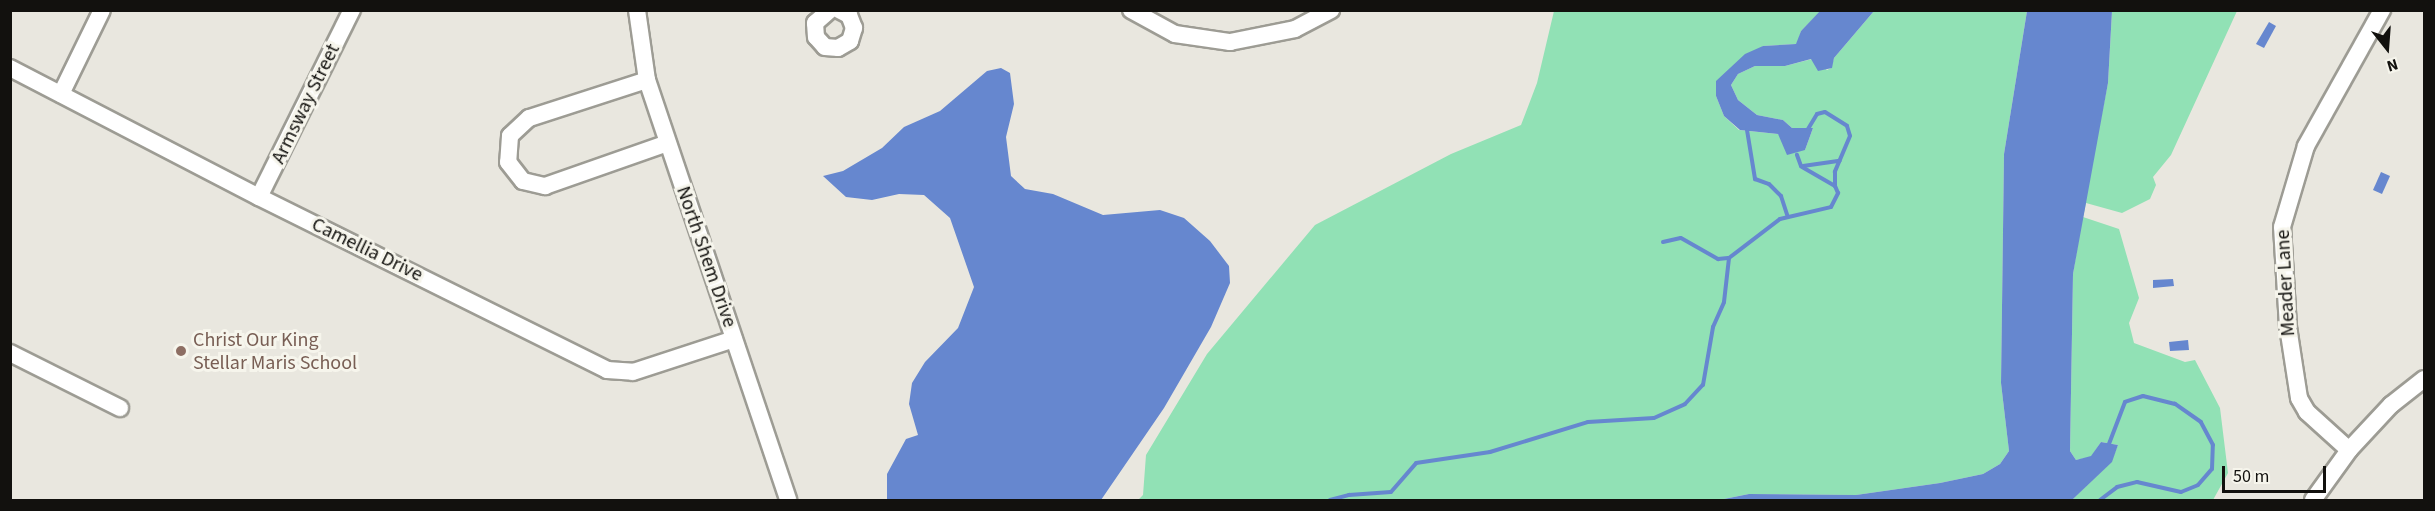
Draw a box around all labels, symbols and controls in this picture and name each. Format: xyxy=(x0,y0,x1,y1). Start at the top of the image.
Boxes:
north arrow xyxy=(2357,18,2417,78)
street label: Armsway Street xyxy=(267,40,345,168)
text: N xyxy=(2384,53,2401,77)
street label: North Shem Drive xyxy=(671,183,741,331)
street label: Camellia Drive xyxy=(308,213,426,287)
street label: Meader Lane xyxy=(2271,229,2301,337)
place label: Christ Our King Stellar Maris School xyxy=(193,328,357,375)
marker: Christ Our King Stellar Maris School xyxy=(174,344,188,358)
scale bar xyxy=(2225,454,2328,492)
text: 50 m xyxy=(2233,464,2269,489)

